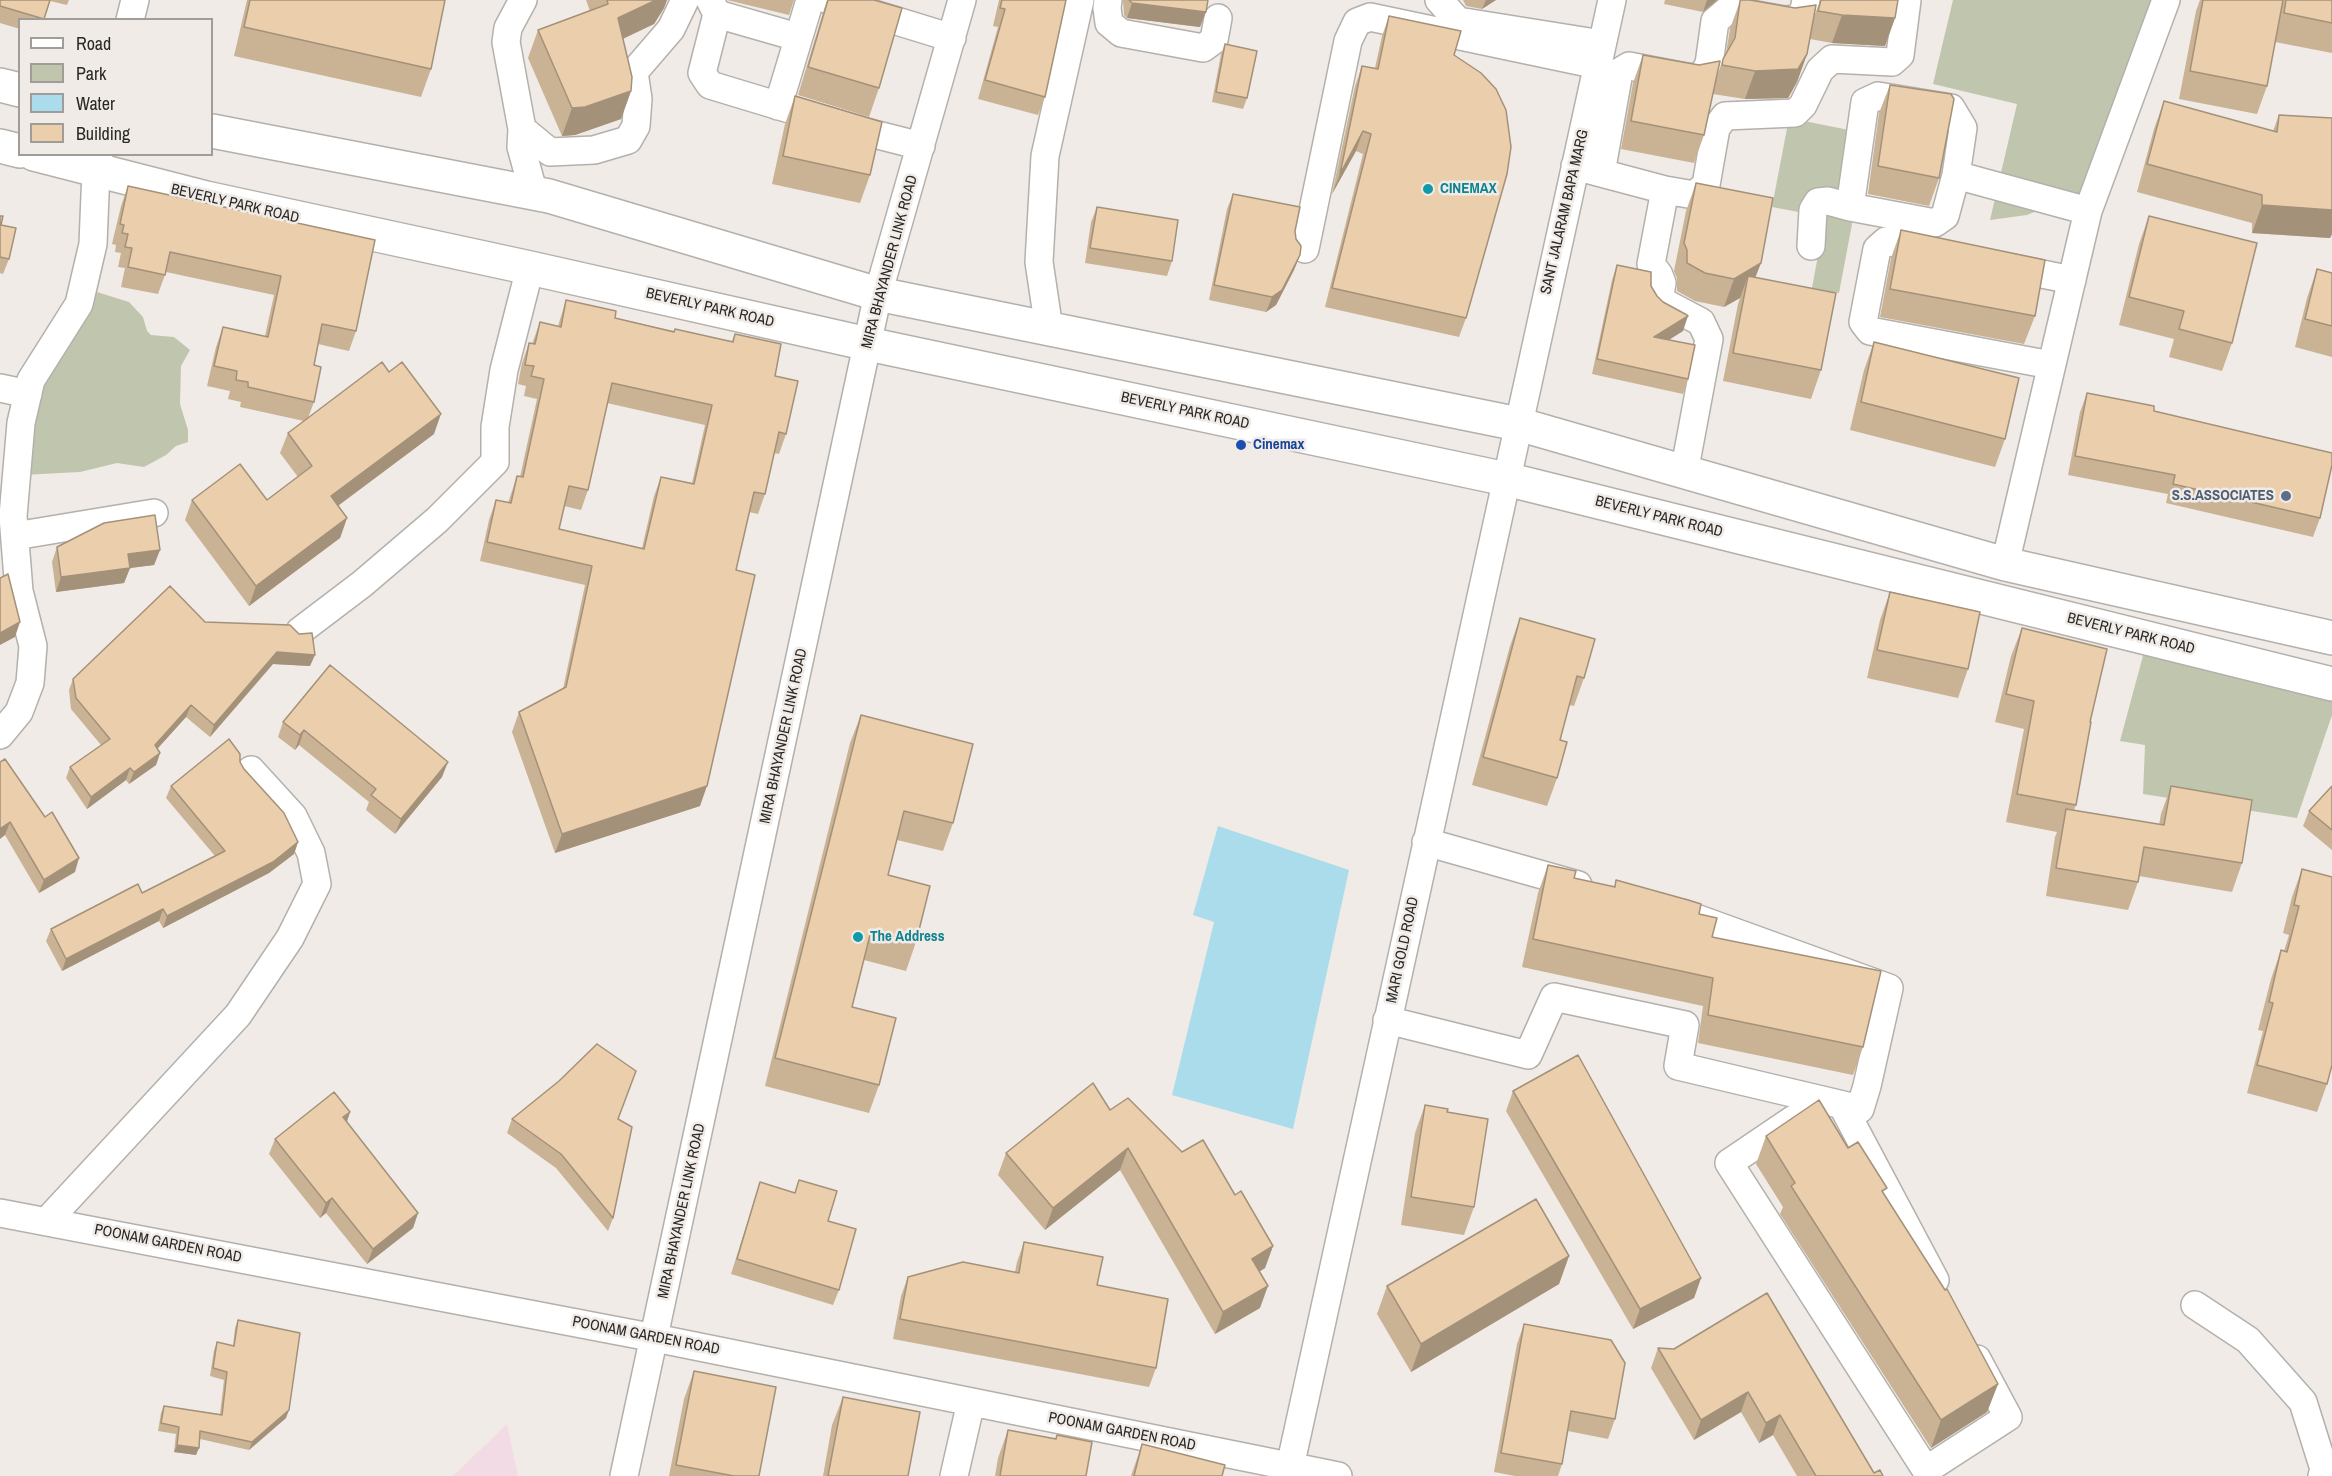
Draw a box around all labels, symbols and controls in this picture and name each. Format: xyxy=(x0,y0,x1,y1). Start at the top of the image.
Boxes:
legend xyxy=(18,18,213,156)
text: Road xyxy=(76,31,111,56)
text: Park xyxy=(76,61,106,86)
text: Water xyxy=(76,91,115,116)
text: Building xyxy=(76,121,130,146)
street label: SANT JALARAM BAPA MARG xyxy=(1537,128,1593,296)
street label: MIRA BHAYANDER LINK ROAD xyxy=(858,173,922,351)
place label: CINEMAX xyxy=(1440,180,1497,198)
street label: BEVERLY PARK ROAD xyxy=(169,181,301,227)
marker: CINEMAX xyxy=(1421,182,1435,196)
street label: BEVERLY PARK ROAD xyxy=(644,285,776,331)
street label: BEVERLY PARK ROAD xyxy=(1119,389,1251,433)
place label: Cinemax xyxy=(1253,436,1304,454)
marker: Cinemax xyxy=(1234,438,1248,452)
place label: S.S.ASSOCIATES xyxy=(2172,487,2274,505)
marker: S.S.ASSOCIATES xyxy=(2279,489,2293,503)
street label: BEVERLY PARK ROAD xyxy=(1593,492,1725,542)
street label: BEVERLY PARK ROAD xyxy=(2065,609,2197,659)
street label: MIRA BHAYANDER LINK ROAD xyxy=(757,647,811,825)
street label: MARI GOLD ROAD xyxy=(1383,895,1423,1005)
place label: The Address xyxy=(870,928,945,946)
marker: The Address xyxy=(851,930,865,944)
street label: MIRA BHAYANDER LINK ROAD xyxy=(655,1122,709,1300)
street label: POONAM GARDEN ROAD xyxy=(93,1221,243,1267)
street label: POONAM GARDEN ROAD xyxy=(571,1313,721,1359)
street label: POONAM GARDEN ROAD xyxy=(1047,1409,1197,1455)

